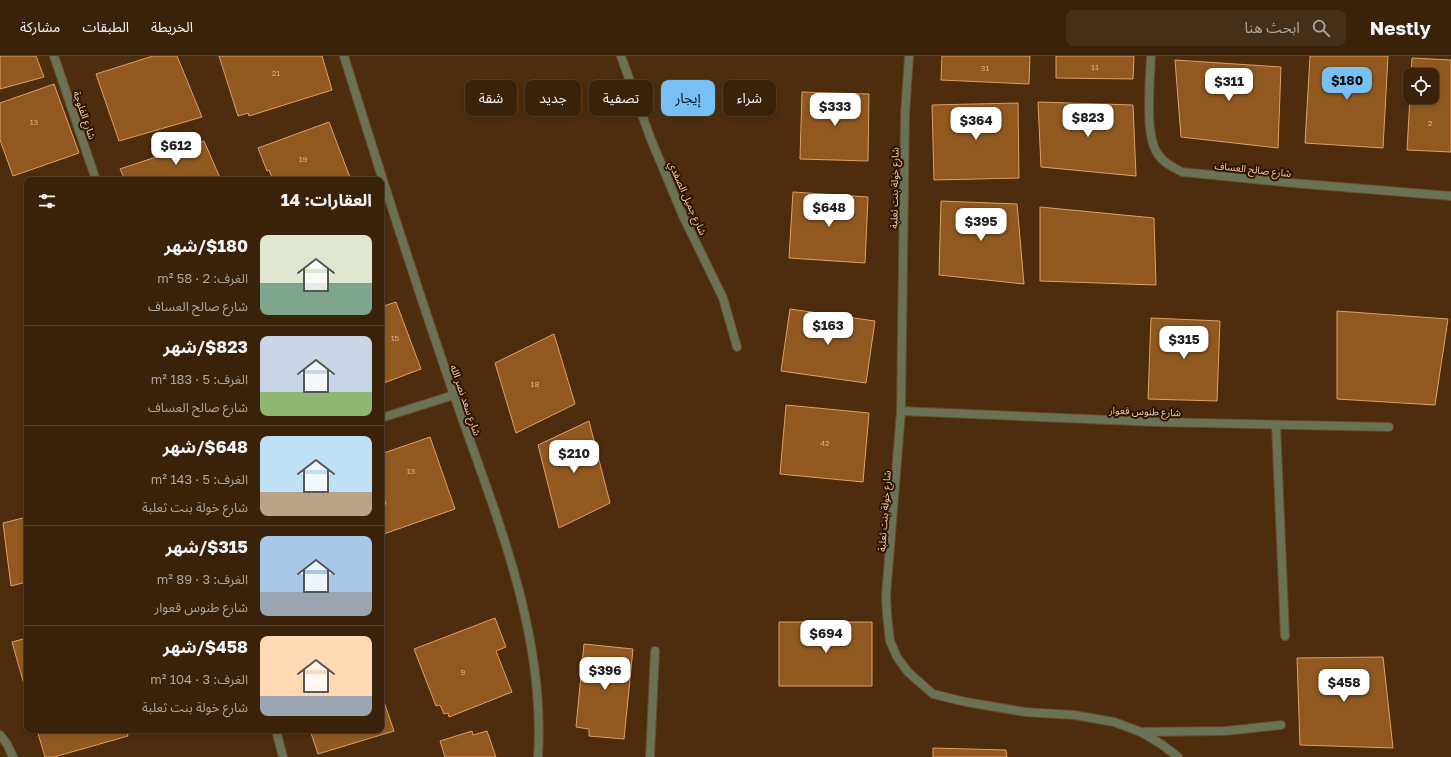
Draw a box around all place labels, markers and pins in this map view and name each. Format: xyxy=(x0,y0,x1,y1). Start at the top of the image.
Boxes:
pin: $180 xyxy=(1323,67,1371,101)
pin: $311 xyxy=(1205,68,1253,102)
pin: $333 xyxy=(811,93,859,127)
pin: $823 xyxy=(1064,104,1112,138)
pin: $364 xyxy=(952,107,1000,141)
pin: $612 xyxy=(152,132,200,166)
pin: $648 xyxy=(805,194,853,228)
pin: $395 xyxy=(957,208,1005,242)
pin: $163 xyxy=(804,312,852,346)
pin: $315 xyxy=(1160,326,1208,360)
pin: $210 xyxy=(550,440,598,474)
pin: $694 xyxy=(802,620,850,654)
pin: $396 xyxy=(581,657,629,691)
pin: $458 xyxy=(1320,669,1368,703)

